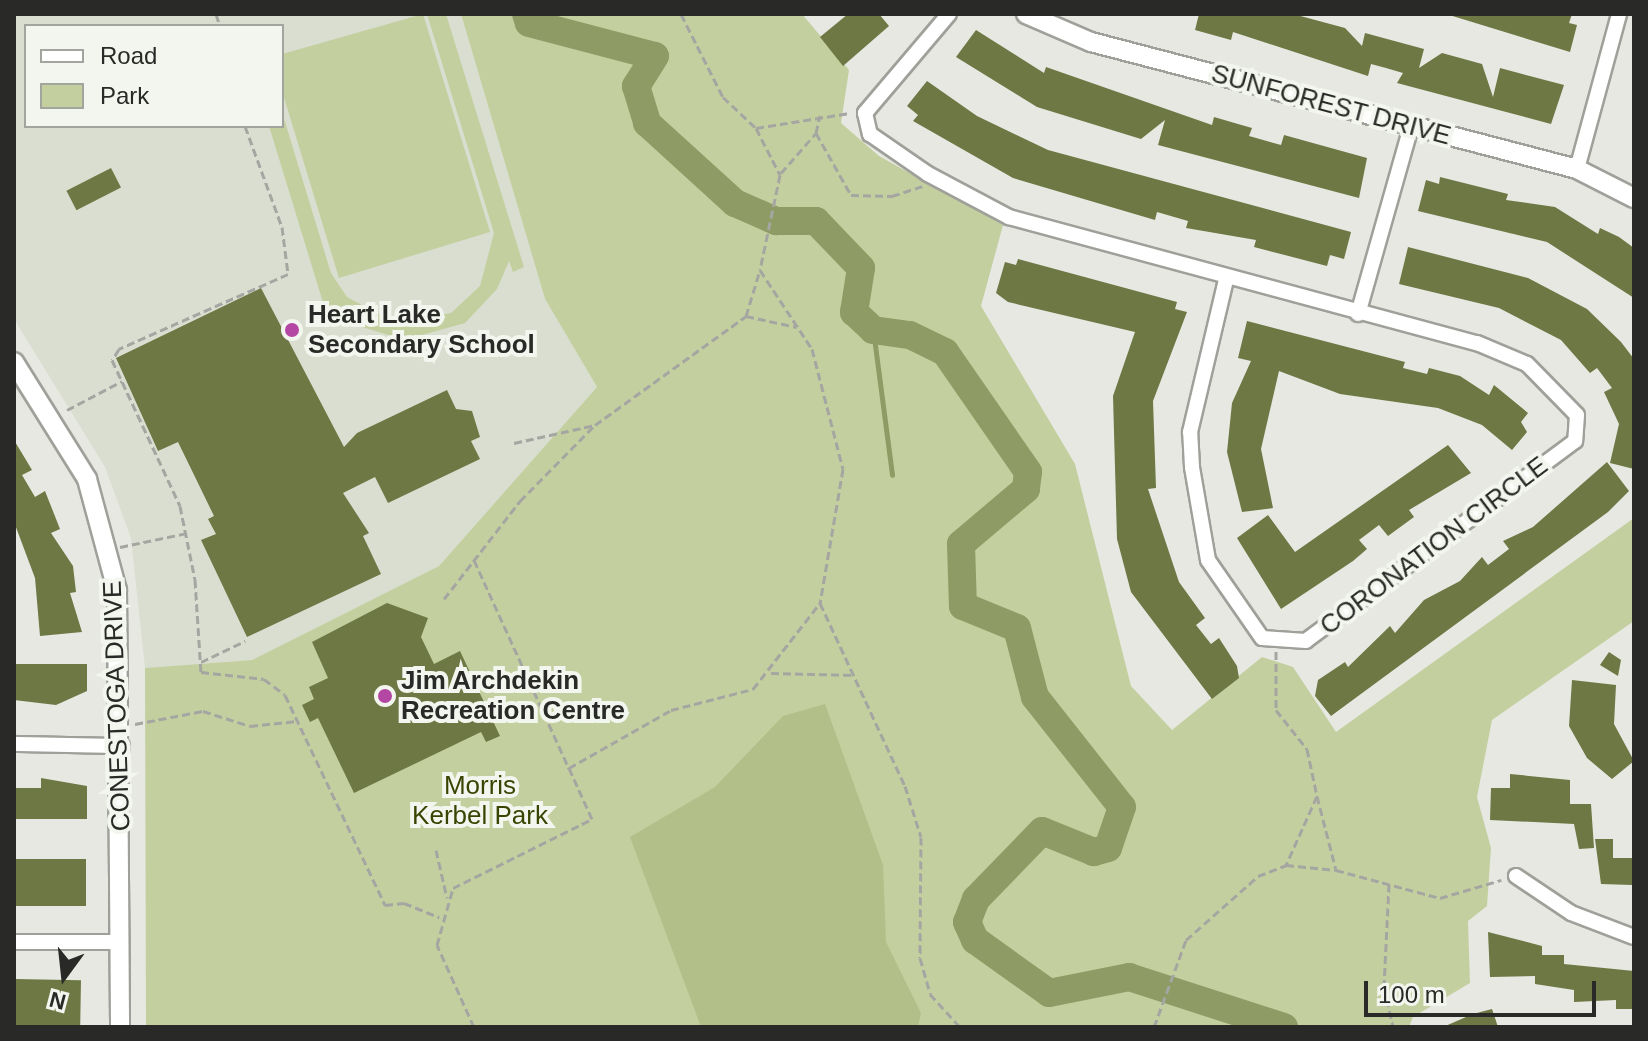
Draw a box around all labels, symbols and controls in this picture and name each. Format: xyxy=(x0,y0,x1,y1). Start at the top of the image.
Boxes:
legend xyxy=(24,24,284,128)
text: Road xyxy=(100,42,157,69)
street label: SUNFOREST DRIVE xyxy=(1208,58,1454,152)
text: Park xyxy=(100,82,149,109)
place label: Heart Lake Secondary School xyxy=(308,299,535,360)
marker: Heart Lake Secondary School xyxy=(283,321,301,339)
street label: CORONATION CIRCLE xyxy=(1314,450,1554,642)
street label: CONESTOGA DRIVE xyxy=(97,579,137,833)
place label: Jim Archdekin Recreation Centre xyxy=(401,665,625,726)
marker: Jim Archdekin Recreation Centre xyxy=(376,687,394,705)
park label: Morris Kerbel Park xyxy=(412,770,548,832)
north arrow xyxy=(24,937,104,1017)
scale bar xyxy=(1368,965,1600,1015)
text: 100 m xyxy=(1378,981,1445,1008)
text: N xyxy=(47,987,69,1015)

